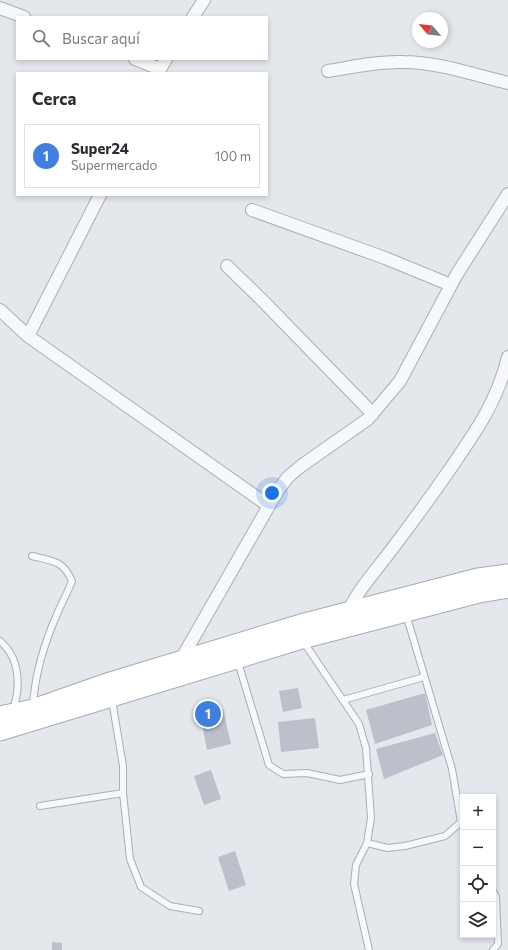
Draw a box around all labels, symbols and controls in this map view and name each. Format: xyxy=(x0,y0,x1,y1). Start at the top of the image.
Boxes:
north arrow xyxy=(412,12,448,48)
search box xyxy=(16,16,268,60)
icon: search xyxy=(30,27,52,49)
text: Buscar aquí xyxy=(62,29,140,47)
text: Cerca xyxy=(32,88,77,109)
text: Super24 xyxy=(71,139,129,157)
text: 1 xyxy=(43,148,49,164)
text: 100 m xyxy=(215,148,251,164)
text: Supermercado xyxy=(71,157,157,173)
your location xyxy=(262,483,282,503)
pin: 1 xyxy=(195,699,221,729)
map controls xyxy=(460,794,496,938)
button: + xyxy=(460,794,496,830)
button: − xyxy=(460,830,496,866)
button: locate xyxy=(460,866,496,902)
button: layers xyxy=(460,902,496,938)

